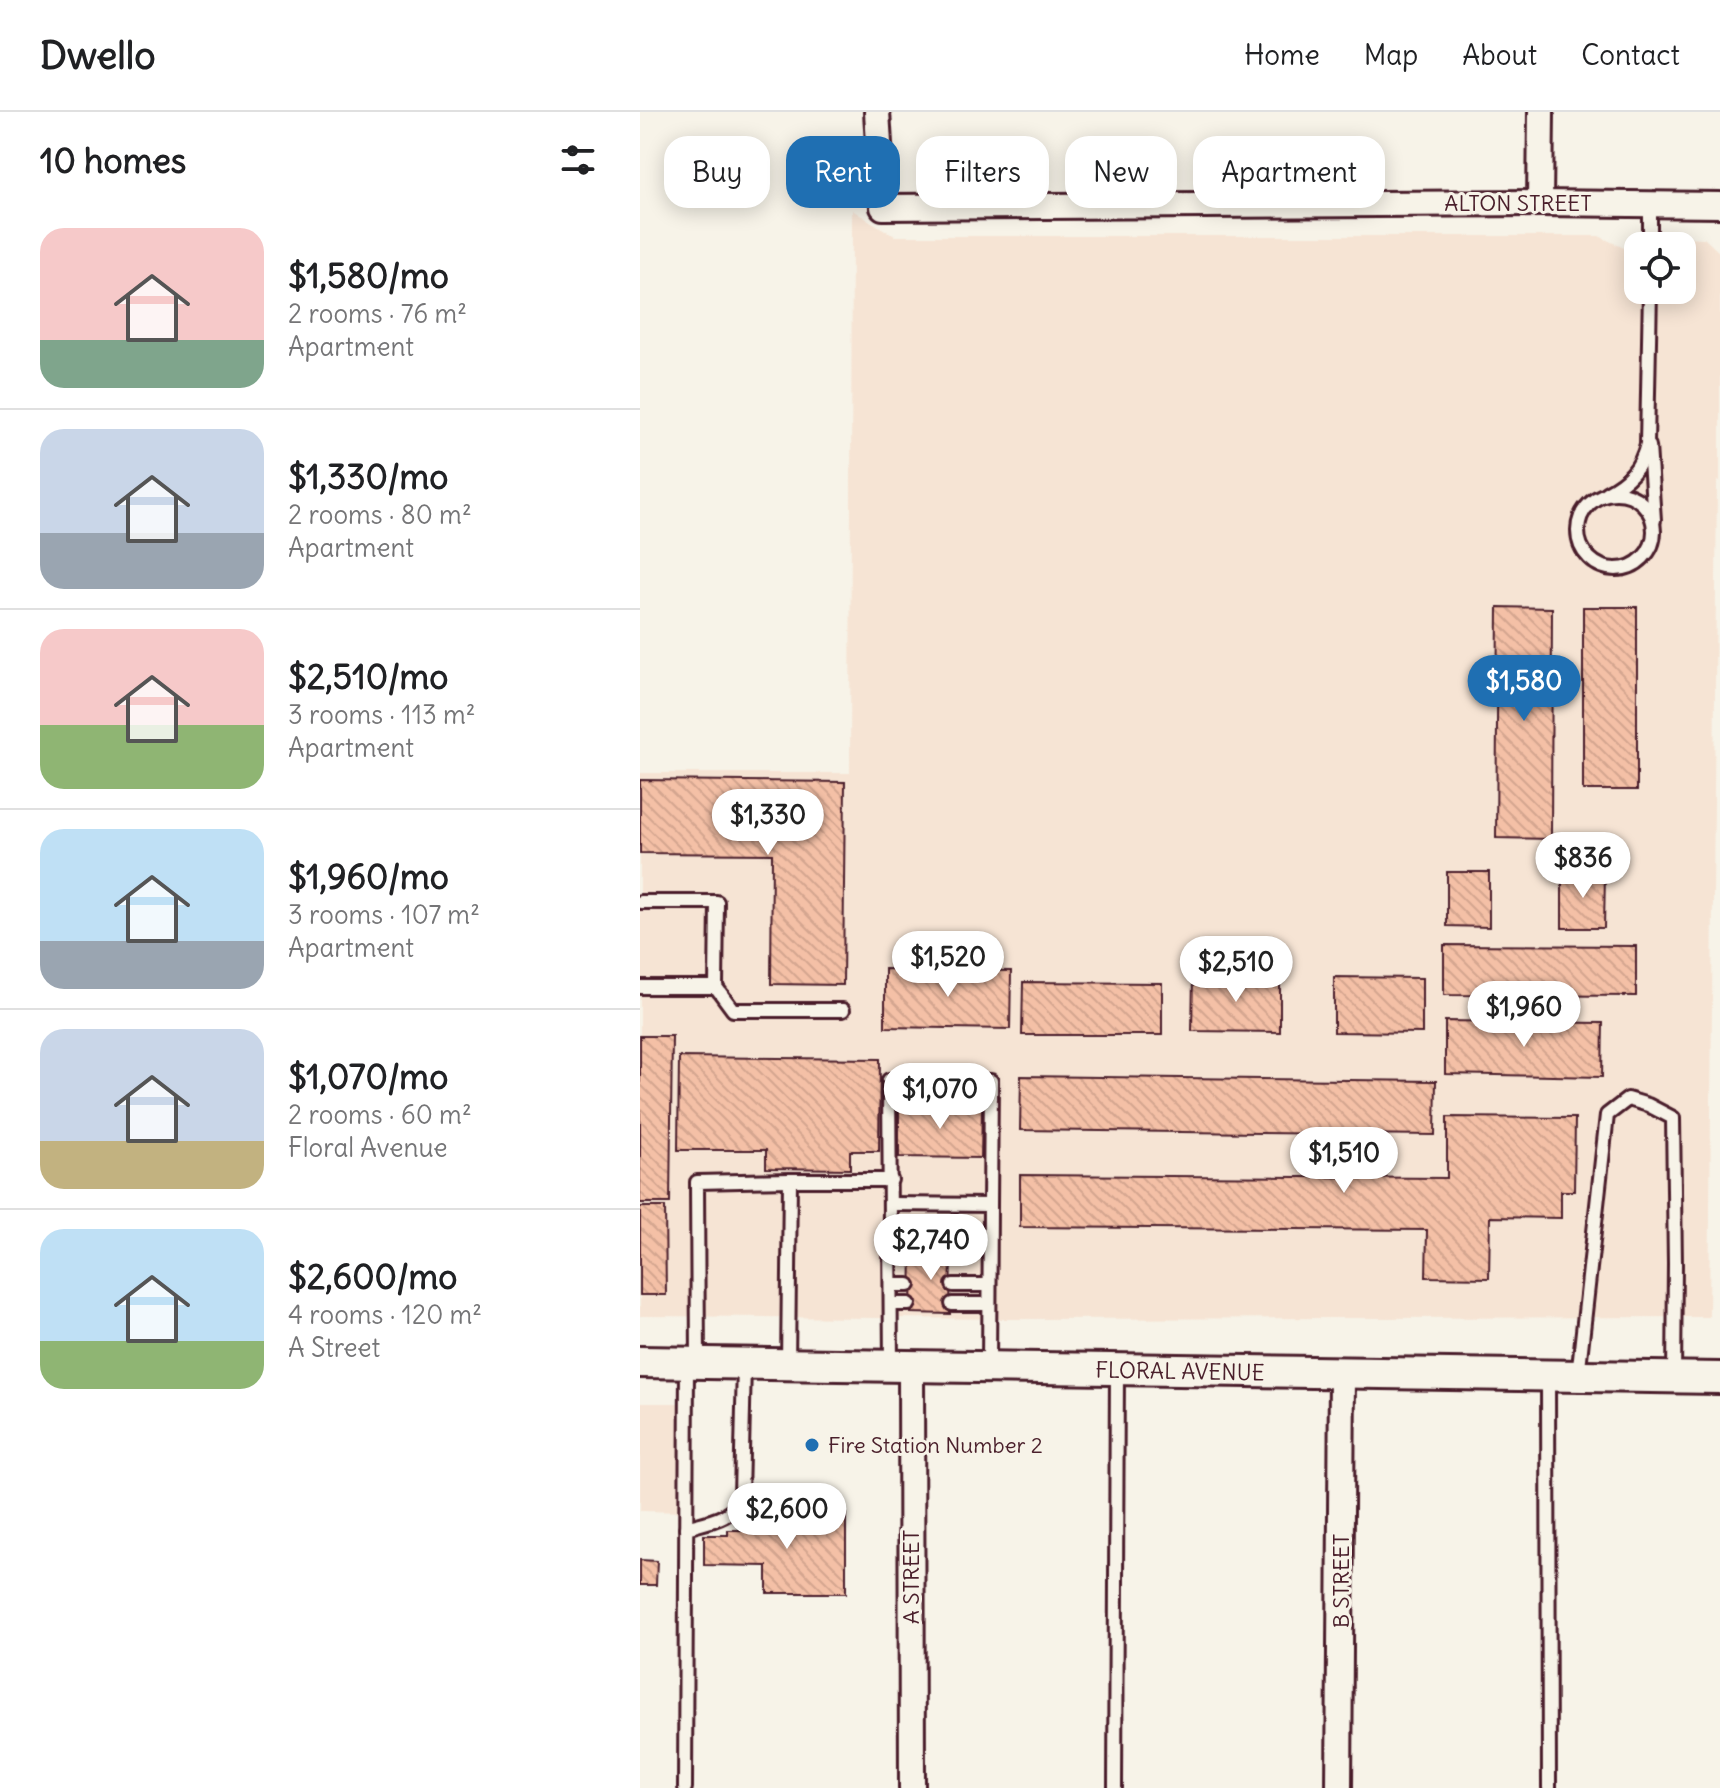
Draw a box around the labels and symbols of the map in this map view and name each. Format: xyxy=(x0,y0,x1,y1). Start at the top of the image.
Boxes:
street label: ALTON STREET xyxy=(1444,189,1592,217)
pin: $1,580 xyxy=(1459,655,1589,723)
pin: $1,330 xyxy=(703,789,833,857)
pin: $836 xyxy=(1536,832,1630,900)
pin: $1,520 xyxy=(883,931,1013,999)
pin: $2,510 xyxy=(1171,936,1301,1004)
pin: $1,960 xyxy=(1459,981,1589,1049)
pin: $1,070 xyxy=(875,1063,1005,1131)
pin: $1,510 xyxy=(1279,1127,1409,1195)
pin: $2,740 xyxy=(866,1214,996,1282)
street label: FLORAL AVENUE xyxy=(1095,1356,1265,1386)
place label: Fire Station Number 2 xyxy=(828,1431,1043,1459)
marker: Fire Station Number 2 xyxy=(803,1436,821,1454)
pin: $2,600 xyxy=(722,1483,852,1551)
street label: A STREET xyxy=(897,1530,925,1624)
street label: B STREET xyxy=(1327,1534,1355,1628)

